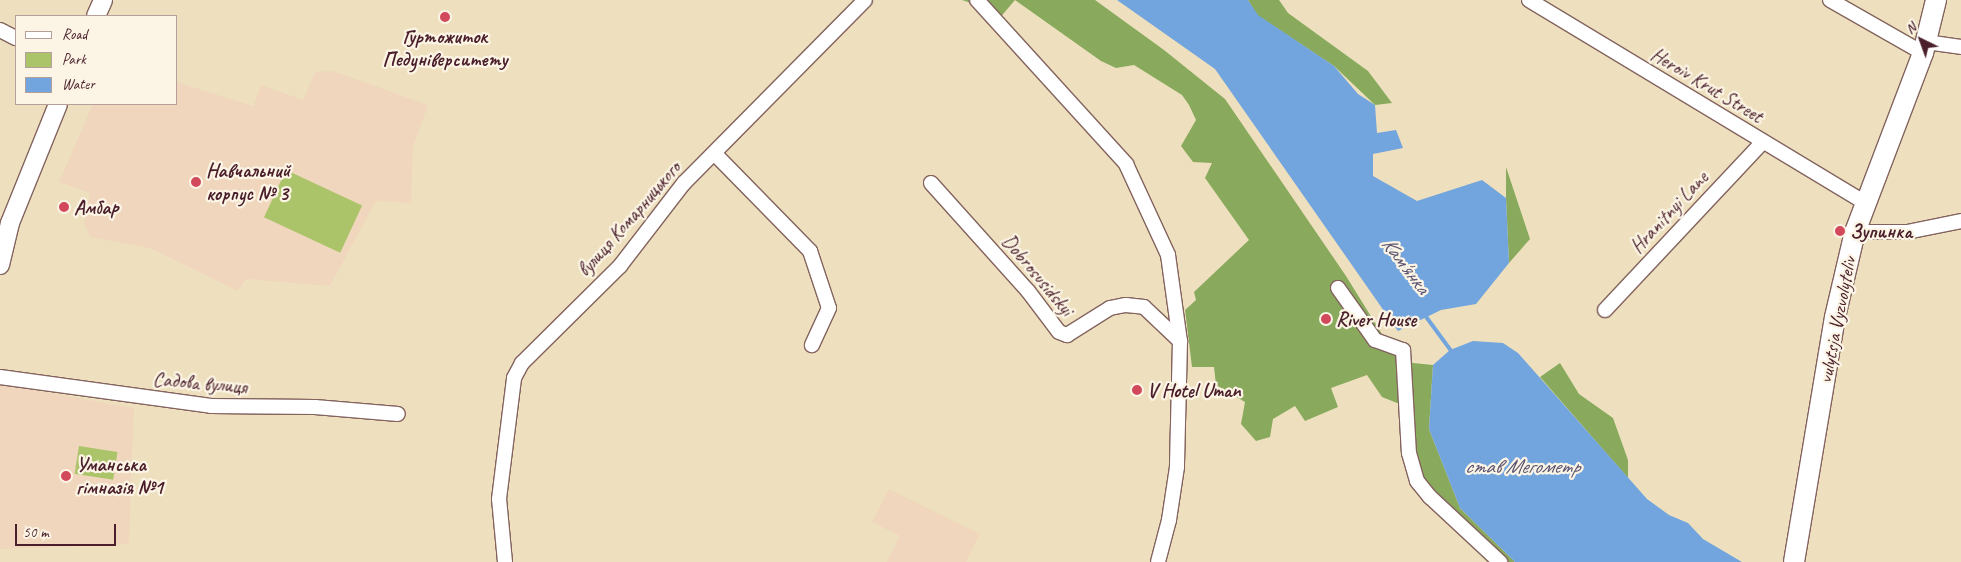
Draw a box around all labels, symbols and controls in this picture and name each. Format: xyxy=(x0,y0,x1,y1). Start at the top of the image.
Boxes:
marker: Гуртожиток Педуніверситету xyxy=(439,11,451,23)
legend xyxy=(15,15,178,105)
north arrow xyxy=(1896,15,1946,65)
text: N xyxy=(1902,19,1920,38)
text: Road xyxy=(62,25,87,44)
place label: Гуртожиток Педуніверситету xyxy=(383,25,507,72)
street label: Heroiv Krut Street xyxy=(1646,42,1768,128)
text: Park xyxy=(62,50,86,69)
text: Water xyxy=(62,75,95,94)
street label: вулиця Комарницького xyxy=(572,156,686,282)
place label: Навчальний корпус № 3 xyxy=(206,158,290,205)
street label: Hranitnyi Lane xyxy=(1625,166,1713,258)
marker: Навчальний корпус № 3 xyxy=(190,176,202,188)
place label: Амбар xyxy=(74,195,119,219)
marker: Амбар xyxy=(58,201,70,213)
place label: Зупинка xyxy=(1850,219,1912,243)
marker: Зупинка xyxy=(1834,225,1846,237)
street label: Dobrosusidskyi xyxy=(997,229,1079,321)
water label: Кам'янка xyxy=(1377,232,1435,298)
street label: vulytsja Vyzvolyteliv xyxy=(1813,255,1861,385)
place label: River House xyxy=(1336,307,1416,331)
marker: River House xyxy=(1320,313,1332,325)
street label: Садова вулиця xyxy=(152,367,248,399)
place label: V Hotel Uman xyxy=(1147,378,1242,402)
marker: V Hotel Uman xyxy=(1131,384,1143,396)
place label: Уманська гімназія №1 xyxy=(76,452,163,499)
water label: став Мегометр xyxy=(1465,453,1579,479)
marker: Уманська гімназія №1 xyxy=(60,470,72,482)
scale bar xyxy=(18,514,119,546)
text: 50 m xyxy=(23,523,49,542)

